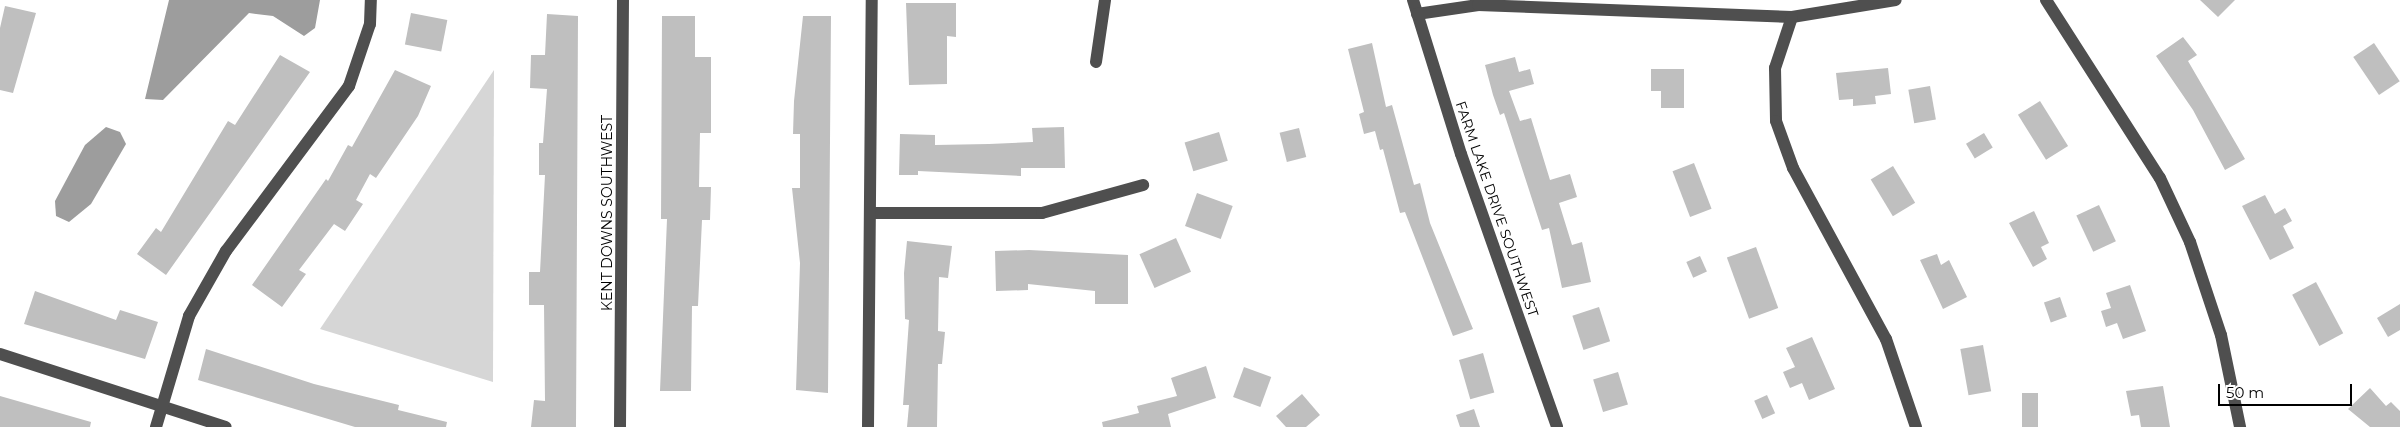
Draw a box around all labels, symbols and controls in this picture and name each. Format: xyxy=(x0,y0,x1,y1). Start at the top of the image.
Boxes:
street label: FARM LAKE DRIVE SOUTHWEST xyxy=(1452,99,1542,319)
street label: KENT DOWNS SOUTHWEST xyxy=(599,115,615,311)
scale bar xyxy=(2220,374,2354,406)
text: 50 m xyxy=(2226,383,2264,402)

